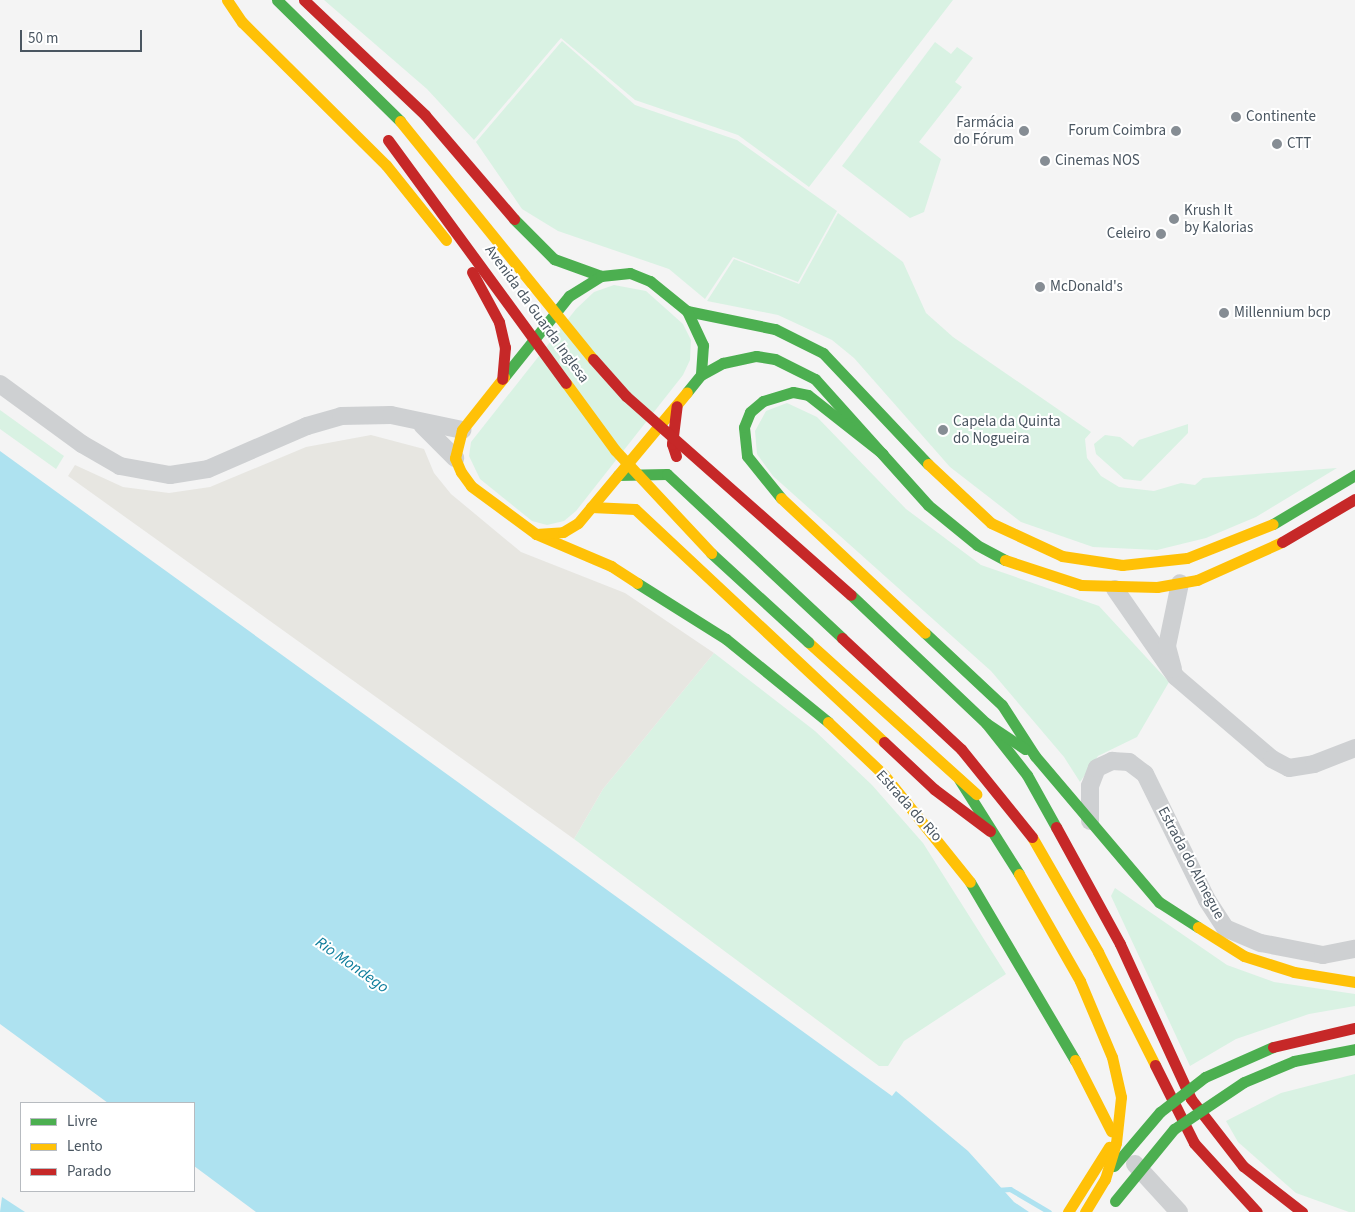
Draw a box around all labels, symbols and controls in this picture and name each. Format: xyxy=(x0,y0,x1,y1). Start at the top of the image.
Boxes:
scale bar xyxy=(22,20,145,52)
text: 50 m xyxy=(28,28,58,49)
place label: Continente xyxy=(1246,108,1316,126)
marker: Continente xyxy=(1230,111,1242,123)
place label: Farmácia do Fórum xyxy=(953,113,1014,148)
place label: Forum Coimbra xyxy=(1068,122,1166,140)
marker: Farmácia do Fórum xyxy=(1018,125,1030,137)
marker: Forum Coimbra xyxy=(1170,125,1182,137)
place label: CTT xyxy=(1287,135,1311,153)
marker: CTT xyxy=(1271,138,1283,150)
place label: Cinemas NOS xyxy=(1055,152,1140,170)
marker: Cinemas NOS xyxy=(1039,155,1051,167)
place label: Krush It by Kalorias xyxy=(1184,201,1253,236)
marker: Krush It by Kalorias xyxy=(1168,213,1180,225)
place label: Celeiro xyxy=(1107,225,1151,243)
marker: Celeiro xyxy=(1155,228,1167,240)
street label: Avenida da Guarda Inglesa xyxy=(481,242,593,386)
place label: McDonald's xyxy=(1050,278,1123,296)
marker: McDonald's xyxy=(1034,281,1046,293)
place label: Millennium bcp xyxy=(1234,304,1331,322)
marker: Millennium bcp xyxy=(1218,307,1230,319)
place label: Capela da Quinta do Nogueira xyxy=(953,412,1060,447)
marker: Capela da Quinta do Nogueira xyxy=(937,424,949,436)
street label: Estrada do Rio xyxy=(872,767,946,845)
street label: Estrada do Almegue xyxy=(1154,804,1228,922)
water label: Rio Mondego xyxy=(312,933,392,997)
legend xyxy=(20,1102,195,1192)
text: Livre xyxy=(67,1111,97,1132)
text: Lento xyxy=(67,1136,103,1157)
text: Parado xyxy=(67,1161,111,1182)

